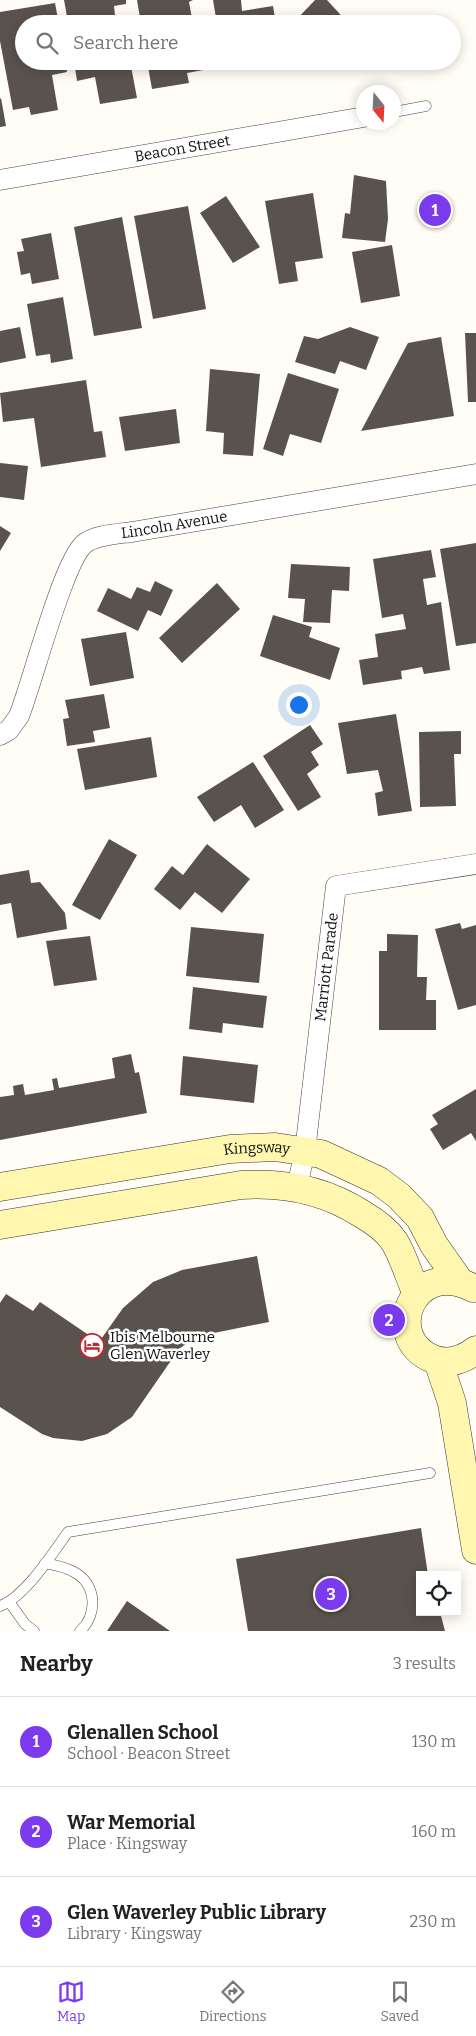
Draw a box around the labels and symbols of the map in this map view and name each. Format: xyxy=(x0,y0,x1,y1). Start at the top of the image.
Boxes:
north arrow xyxy=(356,85,401,130)
street label: Beacon Street xyxy=(133,131,232,166)
pin: 1 xyxy=(419,191,451,229)
street label: Lincoln Avenue xyxy=(120,507,229,542)
your location xyxy=(286,692,312,718)
street label: Marriott Parade xyxy=(311,912,342,1023)
street label: Kingsway xyxy=(222,1138,292,1159)
pin: 2 xyxy=(373,1301,405,1339)
place label: Ibis Melbourne Glen Waverley xyxy=(110,1328,215,1363)
hotel icon: Ibis Melbourne Glen Waverley xyxy=(79,1333,105,1359)
pin: 3 xyxy=(315,1575,347,1613)

